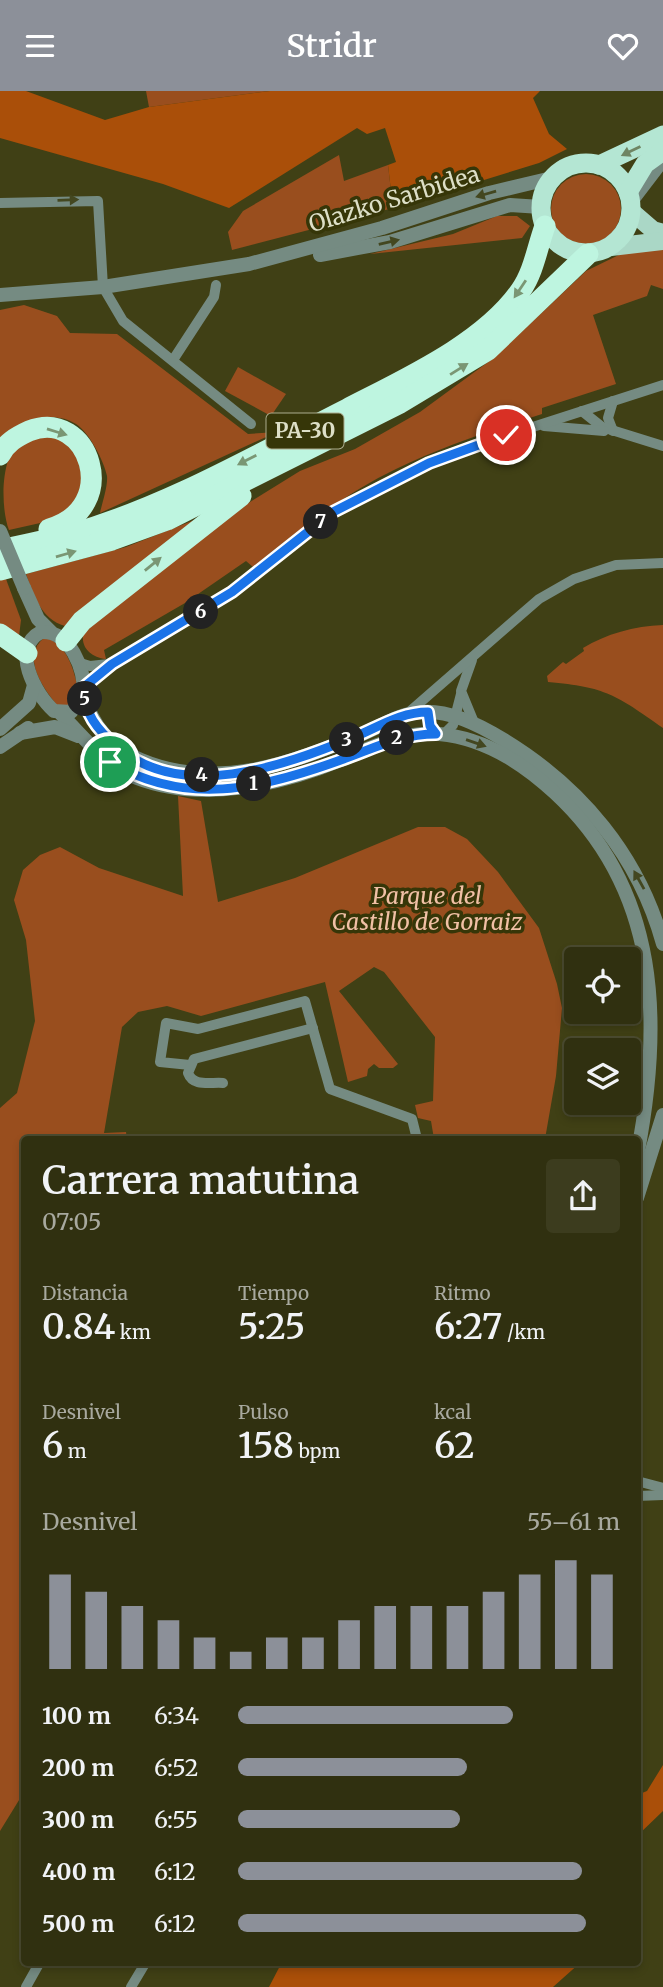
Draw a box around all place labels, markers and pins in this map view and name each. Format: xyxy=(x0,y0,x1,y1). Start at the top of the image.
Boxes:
pin xyxy=(476,405,536,465)
pin: 7 xyxy=(304,505,338,539)
pin: 6 xyxy=(184,595,218,629)
pin: 5 xyxy=(68,681,102,717)
pin: 2 xyxy=(380,721,414,755)
pin: 3 xyxy=(330,723,364,757)
pin xyxy=(80,732,140,792)
pin: 4 xyxy=(184,757,220,793)
pin: 1 xyxy=(236,767,272,801)

